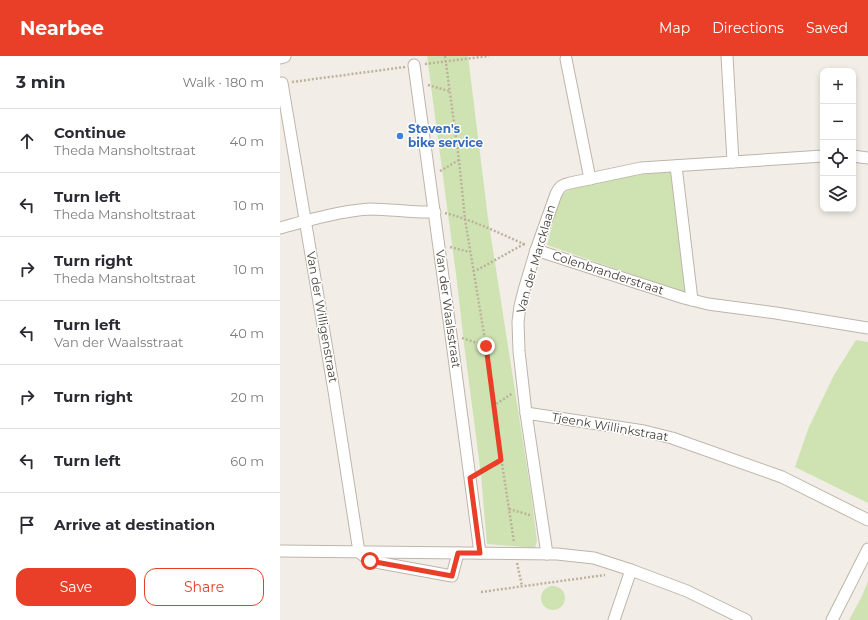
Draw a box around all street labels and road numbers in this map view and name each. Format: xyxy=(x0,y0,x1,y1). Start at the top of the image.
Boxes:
street label: Van der Marcklaan xyxy=(513,203,558,315)
street label: Colenbranderstraat xyxy=(551,247,666,298)
street label: Van der Waalsstraat xyxy=(433,249,464,369)
street label: Van der Willigenstraat xyxy=(304,250,341,384)
street label: Tjeenk Willinkstraat xyxy=(551,409,670,444)

